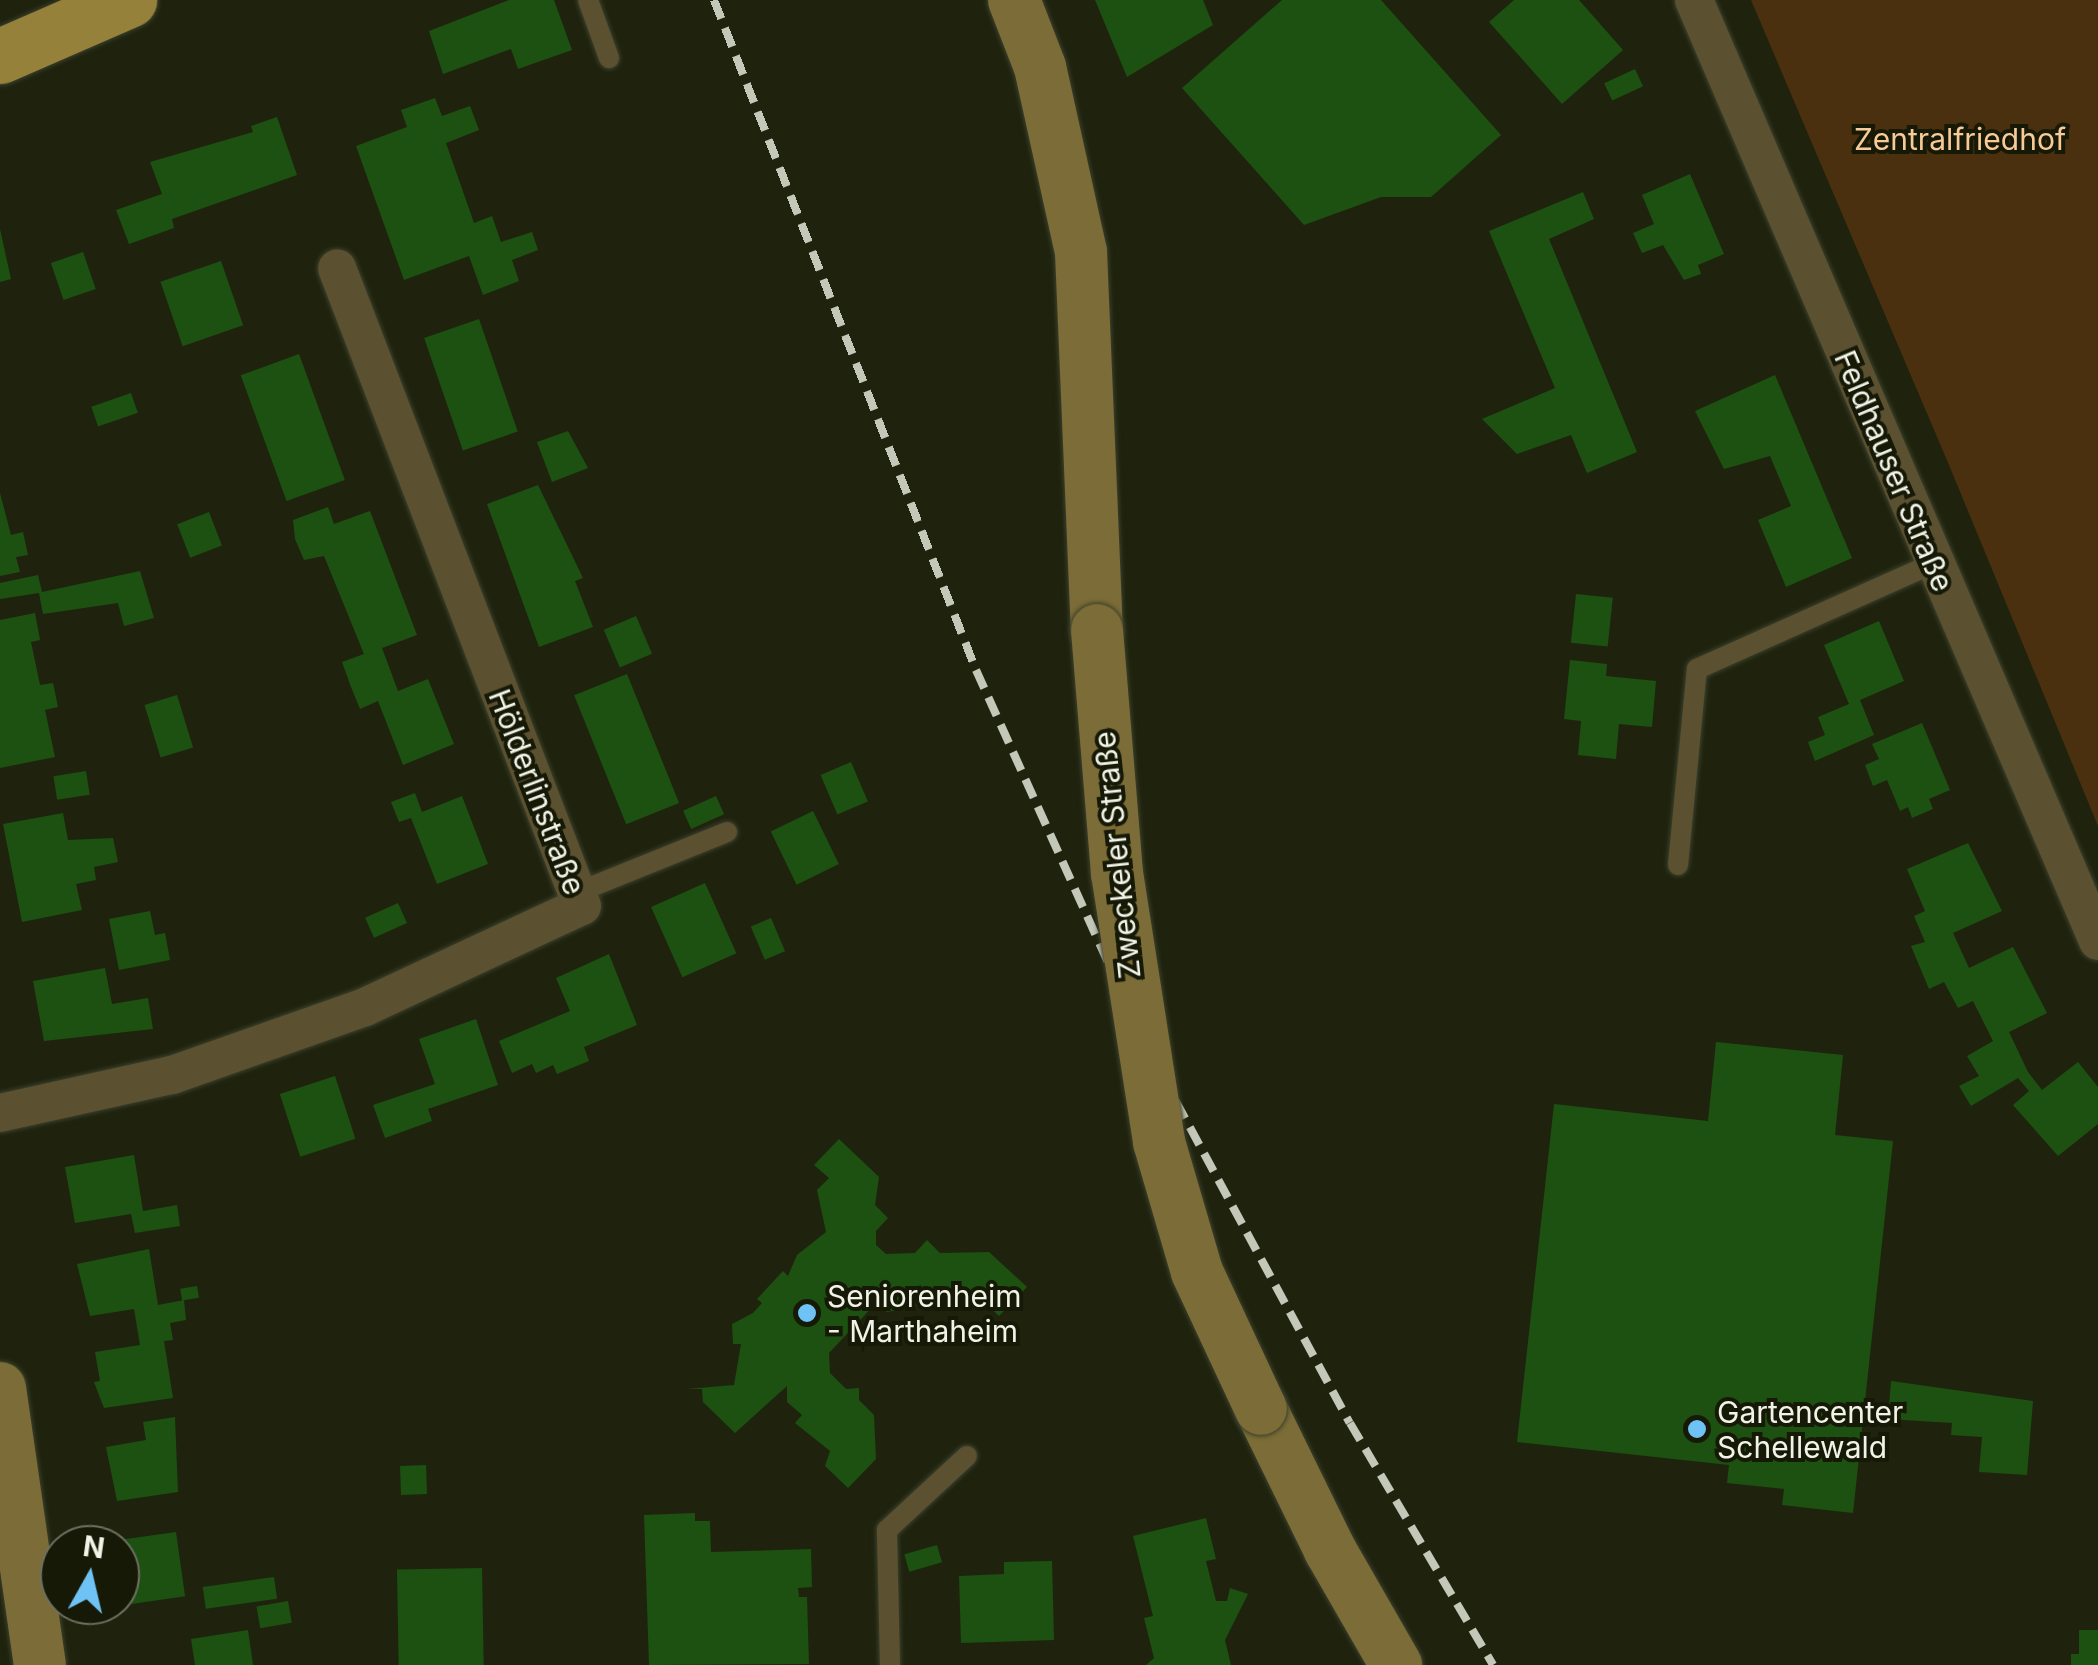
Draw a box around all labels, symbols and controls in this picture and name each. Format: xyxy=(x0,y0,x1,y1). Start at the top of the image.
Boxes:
park label: Zentralfriedhof xyxy=(1854,121,2066,157)
street label: Feldhauser Straße xyxy=(1827,345,1961,597)
street label: Hölderlinstraße xyxy=(481,684,593,900)
street label: Zweckeler Straße xyxy=(1086,730,1148,980)
place label: Seniorenheim - Marthaheim xyxy=(827,1278,1022,1348)
marker: Seniorenheim - Marthaheim xyxy=(796,1302,818,1324)
place label: Gartencenter Schellewald xyxy=(1717,1394,1903,1464)
marker: Gartencenter Schellewald xyxy=(1686,1418,1708,1440)
north arrow xyxy=(40,1525,140,1625)
text: N xyxy=(81,1529,107,1566)

